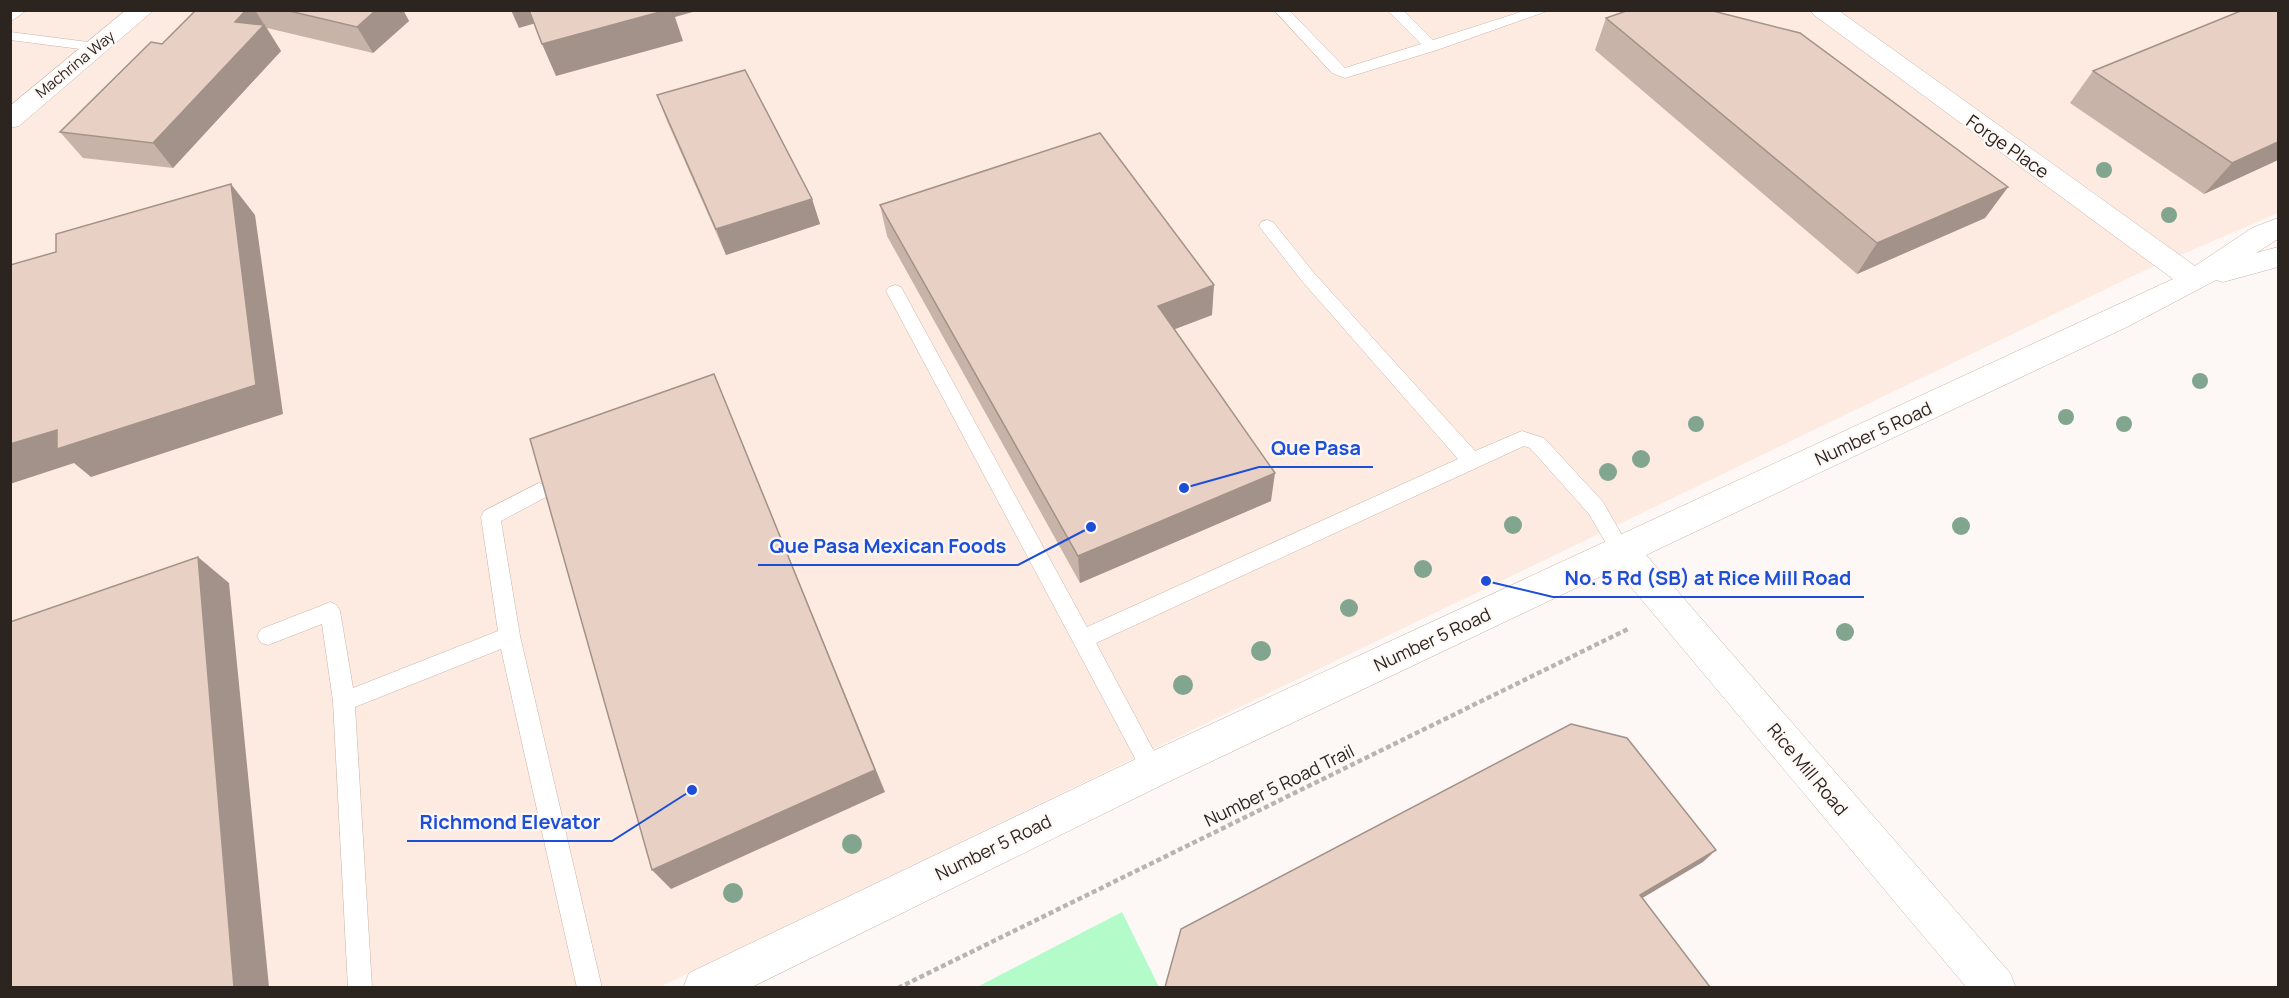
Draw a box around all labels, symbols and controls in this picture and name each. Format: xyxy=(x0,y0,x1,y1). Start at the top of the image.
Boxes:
street label: Machrina Way xyxy=(31,25,119,103)
street label: Forge Place xyxy=(1962,109,2054,183)
street label: Number 5 Road xyxy=(1811,395,1935,471)
callout: Que Pasa xyxy=(1259,429,1373,467)
text: Que Pasa xyxy=(1271,434,1361,461)
callout: Que Pasa Mexican Foods xyxy=(758,527,1018,565)
text: Que Pasa Mexican Foods xyxy=(770,532,1007,559)
callout: No. 5 Rd (SB) at Rice Mill Road xyxy=(1553,559,1864,597)
text: No. 5 Rd (SB) at Rice Mill Road xyxy=(1565,564,1851,591)
street label: Number 5 Road xyxy=(1370,601,1494,677)
street label: Rice Mill Road xyxy=(1762,718,1854,820)
street label: Number 5 Road Trail xyxy=(1200,738,1358,832)
callout: Richmond Elevator xyxy=(407,803,612,841)
text: Richmond Elevator xyxy=(419,808,601,835)
street label: Number 5 Road xyxy=(931,809,1055,885)

